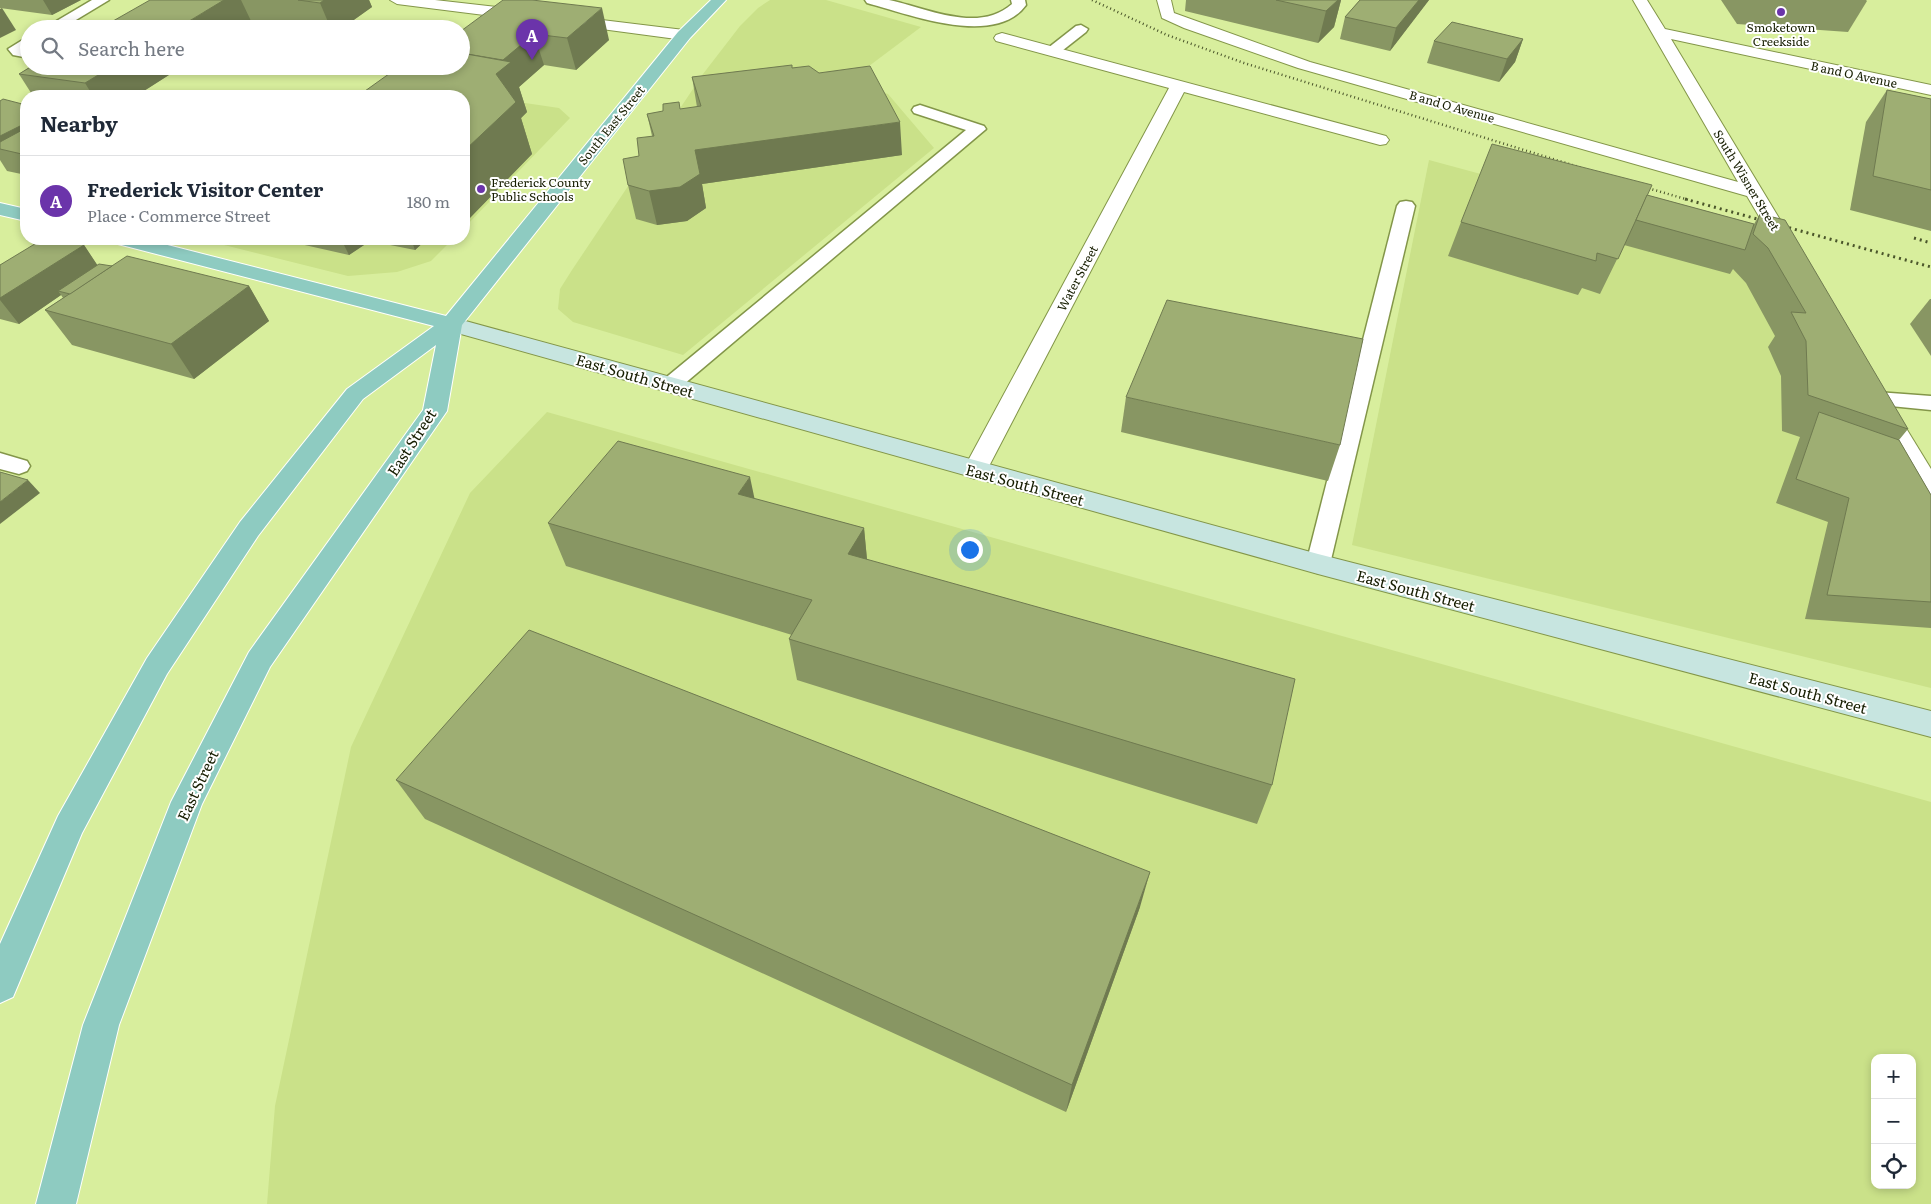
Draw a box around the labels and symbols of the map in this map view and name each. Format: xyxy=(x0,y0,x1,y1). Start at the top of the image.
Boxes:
marker: Smoketown Creekside xyxy=(1775,6,1787,18)
place label: Smoketown Creekside xyxy=(1747,18,1815,50)
pin: A xyxy=(516,19,548,60)
street label: B and O Avenue xyxy=(1809,56,1899,92)
street label: South East Street xyxy=(573,81,649,169)
street label: B and O Avenue xyxy=(1407,85,1497,127)
street label: South Wisner Street xyxy=(1710,126,1784,234)
place label: Frederick County Public Schools xyxy=(491,173,591,205)
marker: Frederick County Public Schools xyxy=(475,183,487,195)
street label: Water Street xyxy=(1052,242,1102,314)
street label: East South Street xyxy=(573,347,697,403)
street label: East Street xyxy=(381,404,441,480)
street label: East South Street xyxy=(963,457,1087,511)
your location xyxy=(957,537,983,563)
street label: East South Street xyxy=(1354,563,1478,617)
street label: East South Street xyxy=(1746,665,1870,719)
street label: East Street xyxy=(170,746,224,824)

